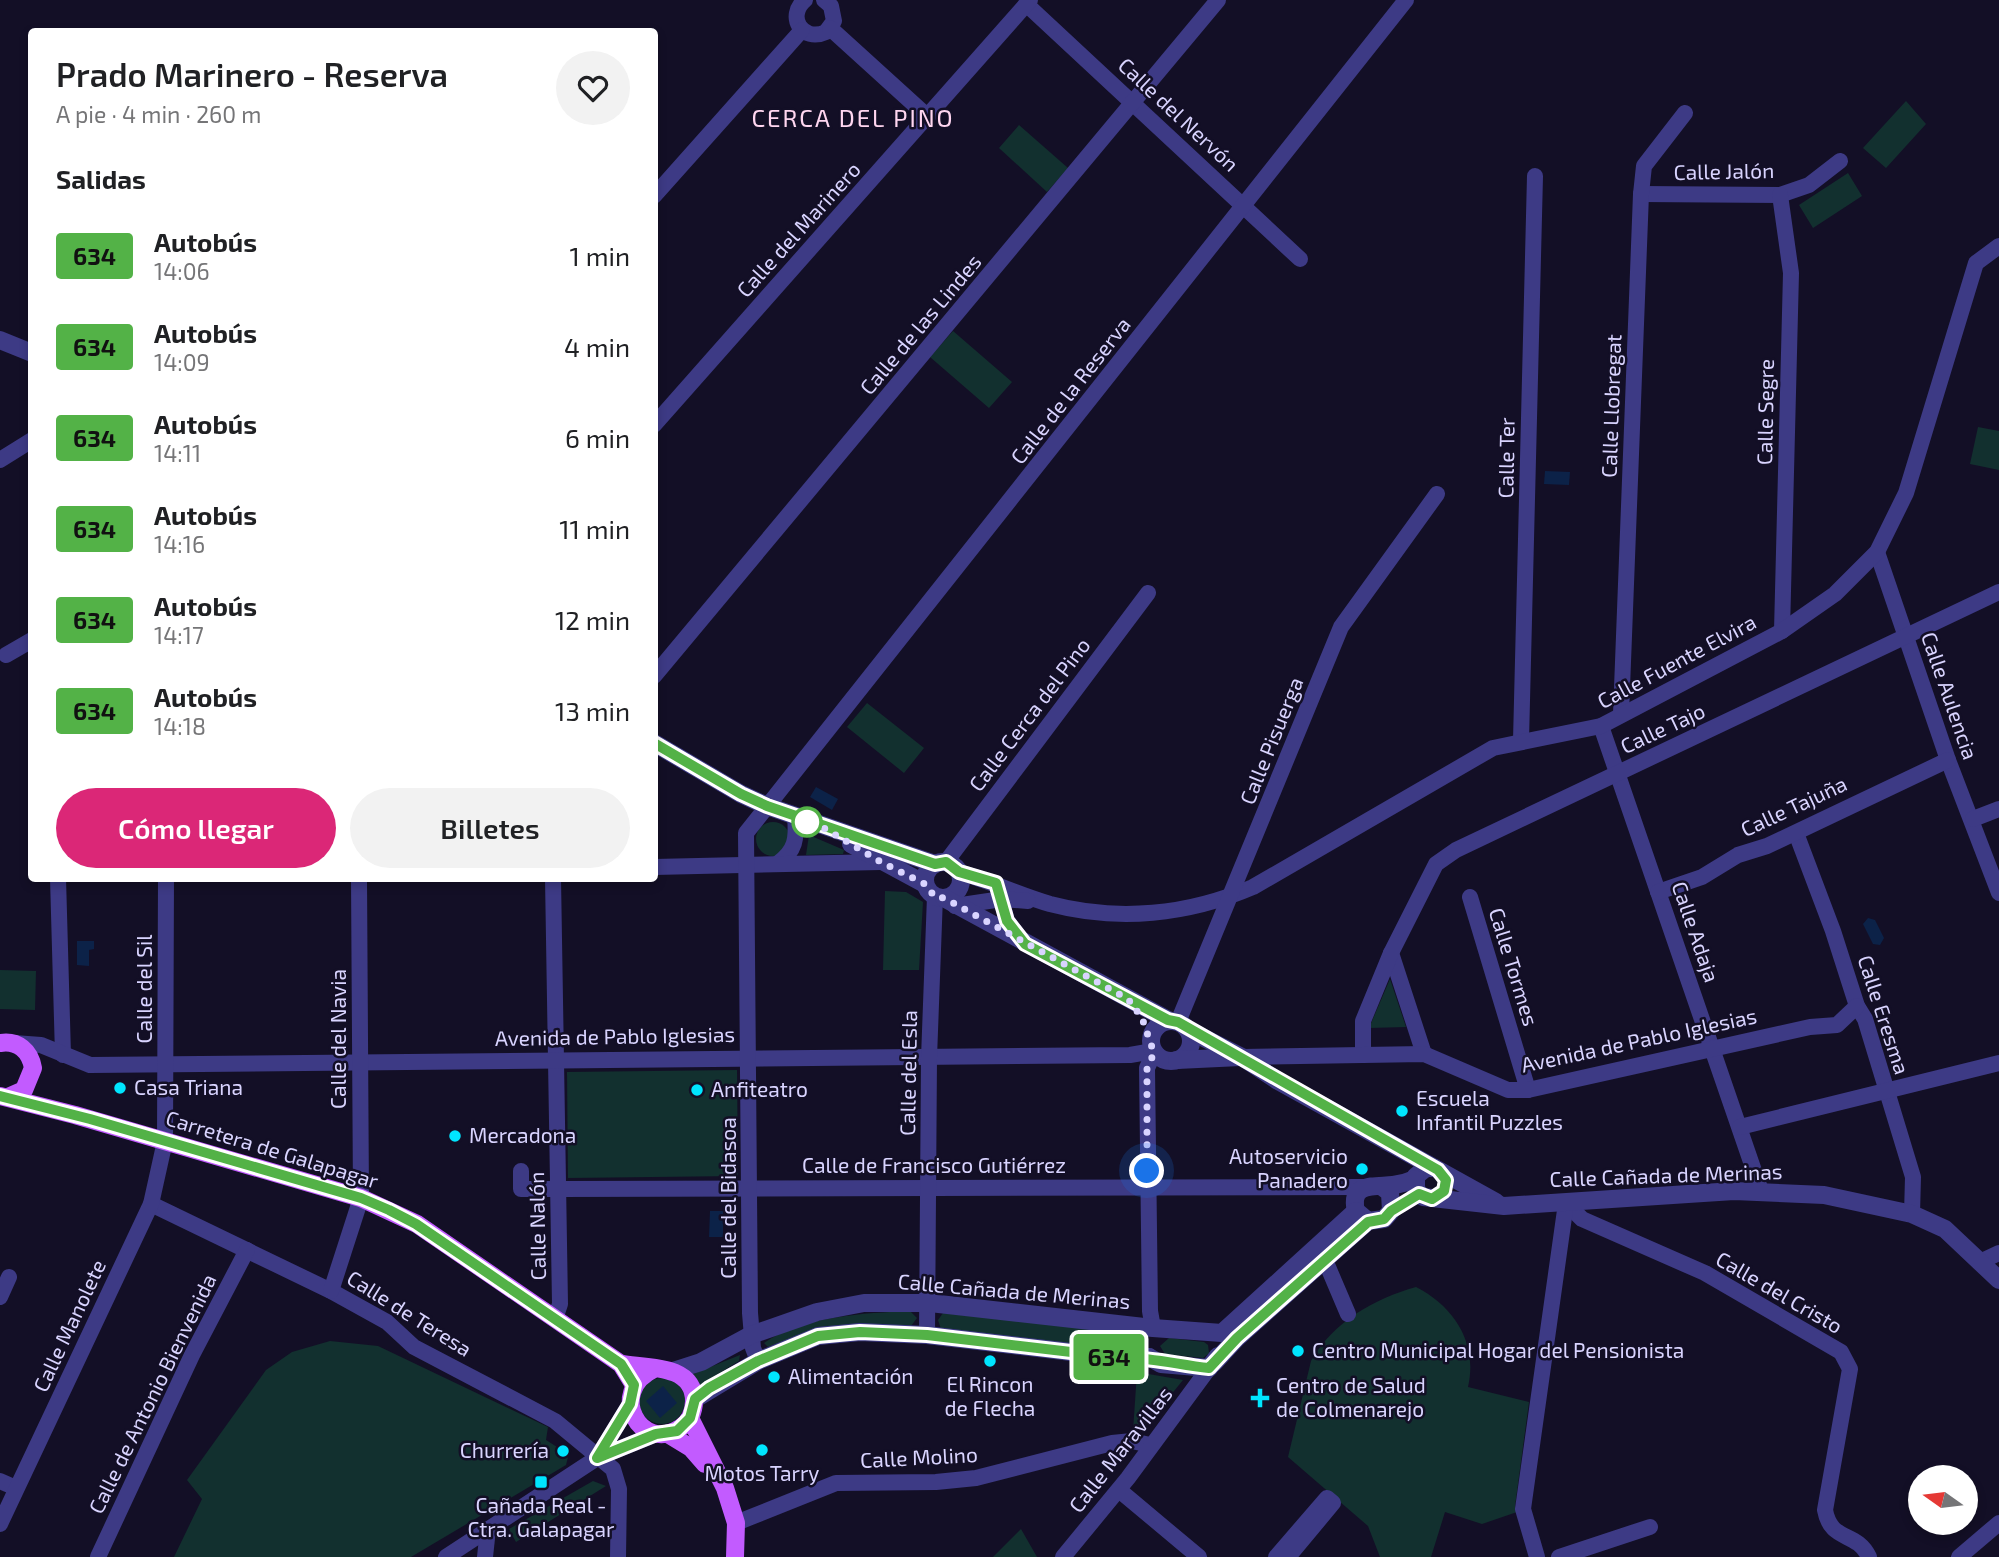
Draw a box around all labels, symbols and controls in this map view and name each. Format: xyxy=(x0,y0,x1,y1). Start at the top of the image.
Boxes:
button: heart xyxy=(556,51,630,125)
street label: Calle del Nervón xyxy=(1114,52,1244,176)
text: Prado Marinero - Reserva xyxy=(56,54,448,94)
text: A pie · 4 min · 260 m xyxy=(56,100,261,128)
district label: CERCA DEL PINO xyxy=(751,103,955,132)
street label: Calle del Marinero xyxy=(731,156,865,302)
street label: Calle Jalón xyxy=(1673,157,1774,184)
text: Salidas xyxy=(56,163,146,194)
text: Autobús xyxy=(154,226,257,257)
text: 1 min xyxy=(570,240,630,271)
text: 634 xyxy=(73,241,116,270)
street label: Calle de las Lindes xyxy=(854,249,986,399)
text: 14:06 xyxy=(154,257,210,285)
street label: Calle de la Reserva xyxy=(1005,312,1135,468)
text: Autobús xyxy=(154,317,257,348)
text: 4 min xyxy=(564,331,630,362)
text: 634 xyxy=(73,332,116,361)
street label: Calle Llobregat xyxy=(1596,334,1625,478)
text: 14:09 xyxy=(154,348,210,376)
street label: Calle Segre xyxy=(1751,359,1778,465)
text: Autobús xyxy=(154,408,257,439)
street label: Calle Ter xyxy=(1492,417,1519,499)
text: 6 min xyxy=(565,422,630,453)
text: 634 xyxy=(73,423,116,452)
text: 14:11 xyxy=(154,439,201,467)
text: Autobús xyxy=(154,499,257,530)
text: 11 min xyxy=(559,513,630,544)
text: 634 xyxy=(73,514,116,543)
text: 14:16 xyxy=(154,530,205,558)
text: Autobús xyxy=(154,590,257,621)
text: 12 min xyxy=(555,604,630,635)
text: 634 xyxy=(73,605,116,634)
street label: Calle Fuente Elvira xyxy=(1593,608,1760,713)
text: 14:17 xyxy=(154,621,204,649)
street label: Calle Aulencia xyxy=(1917,628,1984,763)
street label: Calle Cerca del Pino xyxy=(963,633,1095,796)
street label: Calle Pisuerga xyxy=(1234,673,1307,808)
text: Autobús xyxy=(154,681,257,712)
text: 13 min xyxy=(555,695,630,726)
text: 634 xyxy=(73,696,116,725)
street label: Calle Tajo xyxy=(1616,697,1709,759)
text: 14:18 xyxy=(154,712,206,740)
street label: Calle Tajuña xyxy=(1736,770,1851,842)
button: Cómo llegar xyxy=(56,788,336,868)
button: Billetes xyxy=(350,788,630,868)
unlabelled marker xyxy=(792,807,822,837)
street label: Calle Adaja xyxy=(1667,878,1725,985)
street label: Calle Tormes xyxy=(1485,905,1544,1029)
street label: Calle del Sil xyxy=(131,934,156,1043)
street label: Calle Eresma xyxy=(1853,952,1915,1077)
street label: Calle del Navia xyxy=(325,969,350,1109)
street label: Avenida de Pablo Iglesias xyxy=(1519,1002,1759,1077)
street label: Calle del Esla xyxy=(894,1010,921,1136)
street label: Avenida de Pablo Iglesias xyxy=(495,1021,735,1050)
place label: Casa Triana xyxy=(134,1074,243,1099)
place label: Anfiteatro xyxy=(711,1076,808,1101)
marker: Casa Triana xyxy=(112,1080,128,1096)
marker: Anfiteatro xyxy=(689,1082,705,1098)
place label: Escuela Infantil Puzzles xyxy=(1416,1085,1563,1134)
marker: Escuela Infantil Puzzles xyxy=(1394,1103,1410,1119)
street label: Carretera de Galapagar xyxy=(163,1104,382,1193)
street label: Calle del Bidasoa xyxy=(715,1117,740,1279)
place label: Mercadona xyxy=(469,1122,576,1147)
marker: Mercadona xyxy=(447,1128,463,1144)
place label: Autoservicio Panadero xyxy=(1229,1143,1348,1192)
street label: Calle de Francisco Gutiérrez xyxy=(802,1152,1066,1177)
your location xyxy=(1129,1153,1164,1188)
street label: Calle Cañada de Merinas xyxy=(1549,1158,1783,1191)
marker: Autoservicio Panadero xyxy=(1354,1161,1370,1177)
street label: Calle Nalón xyxy=(523,1171,550,1281)
street label: Calle del Cristo xyxy=(1712,1245,1847,1338)
street label: Calle Manolete xyxy=(27,1255,110,1395)
street label: Calle de Teresa xyxy=(343,1264,477,1361)
street label: Calle Cañada de Merinas xyxy=(897,1268,1131,1313)
street label: Calle de Antonio Bienvenida xyxy=(83,1269,221,1517)
line badge: 634 xyxy=(1069,1334,1149,1380)
place label: Centro Municipal Hogar del Pensionista xyxy=(1312,1337,1684,1362)
text: 634 xyxy=(1087,1342,1131,1371)
marker: Centro Municipal Hogar del Pensionista xyxy=(1290,1343,1306,1359)
marker: El Rincon de Flecha xyxy=(982,1353,998,1369)
place label: Alimentación xyxy=(788,1363,914,1388)
marker: Alimentación xyxy=(766,1369,782,1385)
place label: El Rincon de Flecha xyxy=(945,1371,1035,1420)
place label: Centro de Salud de Colmenarejo xyxy=(1276,1372,1426,1422)
street label: Calle Maravillas xyxy=(1063,1381,1177,1517)
marker: Centro de Salud de Colmenarejo xyxy=(1250,1388,1270,1408)
place label: Churrería xyxy=(460,1437,549,1462)
street label: Calle Molino xyxy=(859,1441,978,1472)
marker: Motos Tarry xyxy=(754,1442,770,1458)
marker: Churrería xyxy=(555,1443,571,1459)
place label: Motos Tarry xyxy=(705,1460,819,1485)
north arrow xyxy=(1908,1465,1978,1535)
map controls xyxy=(1908,1465,1978,1535)
marker: Cañada Real - Ctra. Galapagar xyxy=(533,1474,549,1490)
place label: Cañada Real - Ctra. Galapagar xyxy=(467,1492,615,1541)

